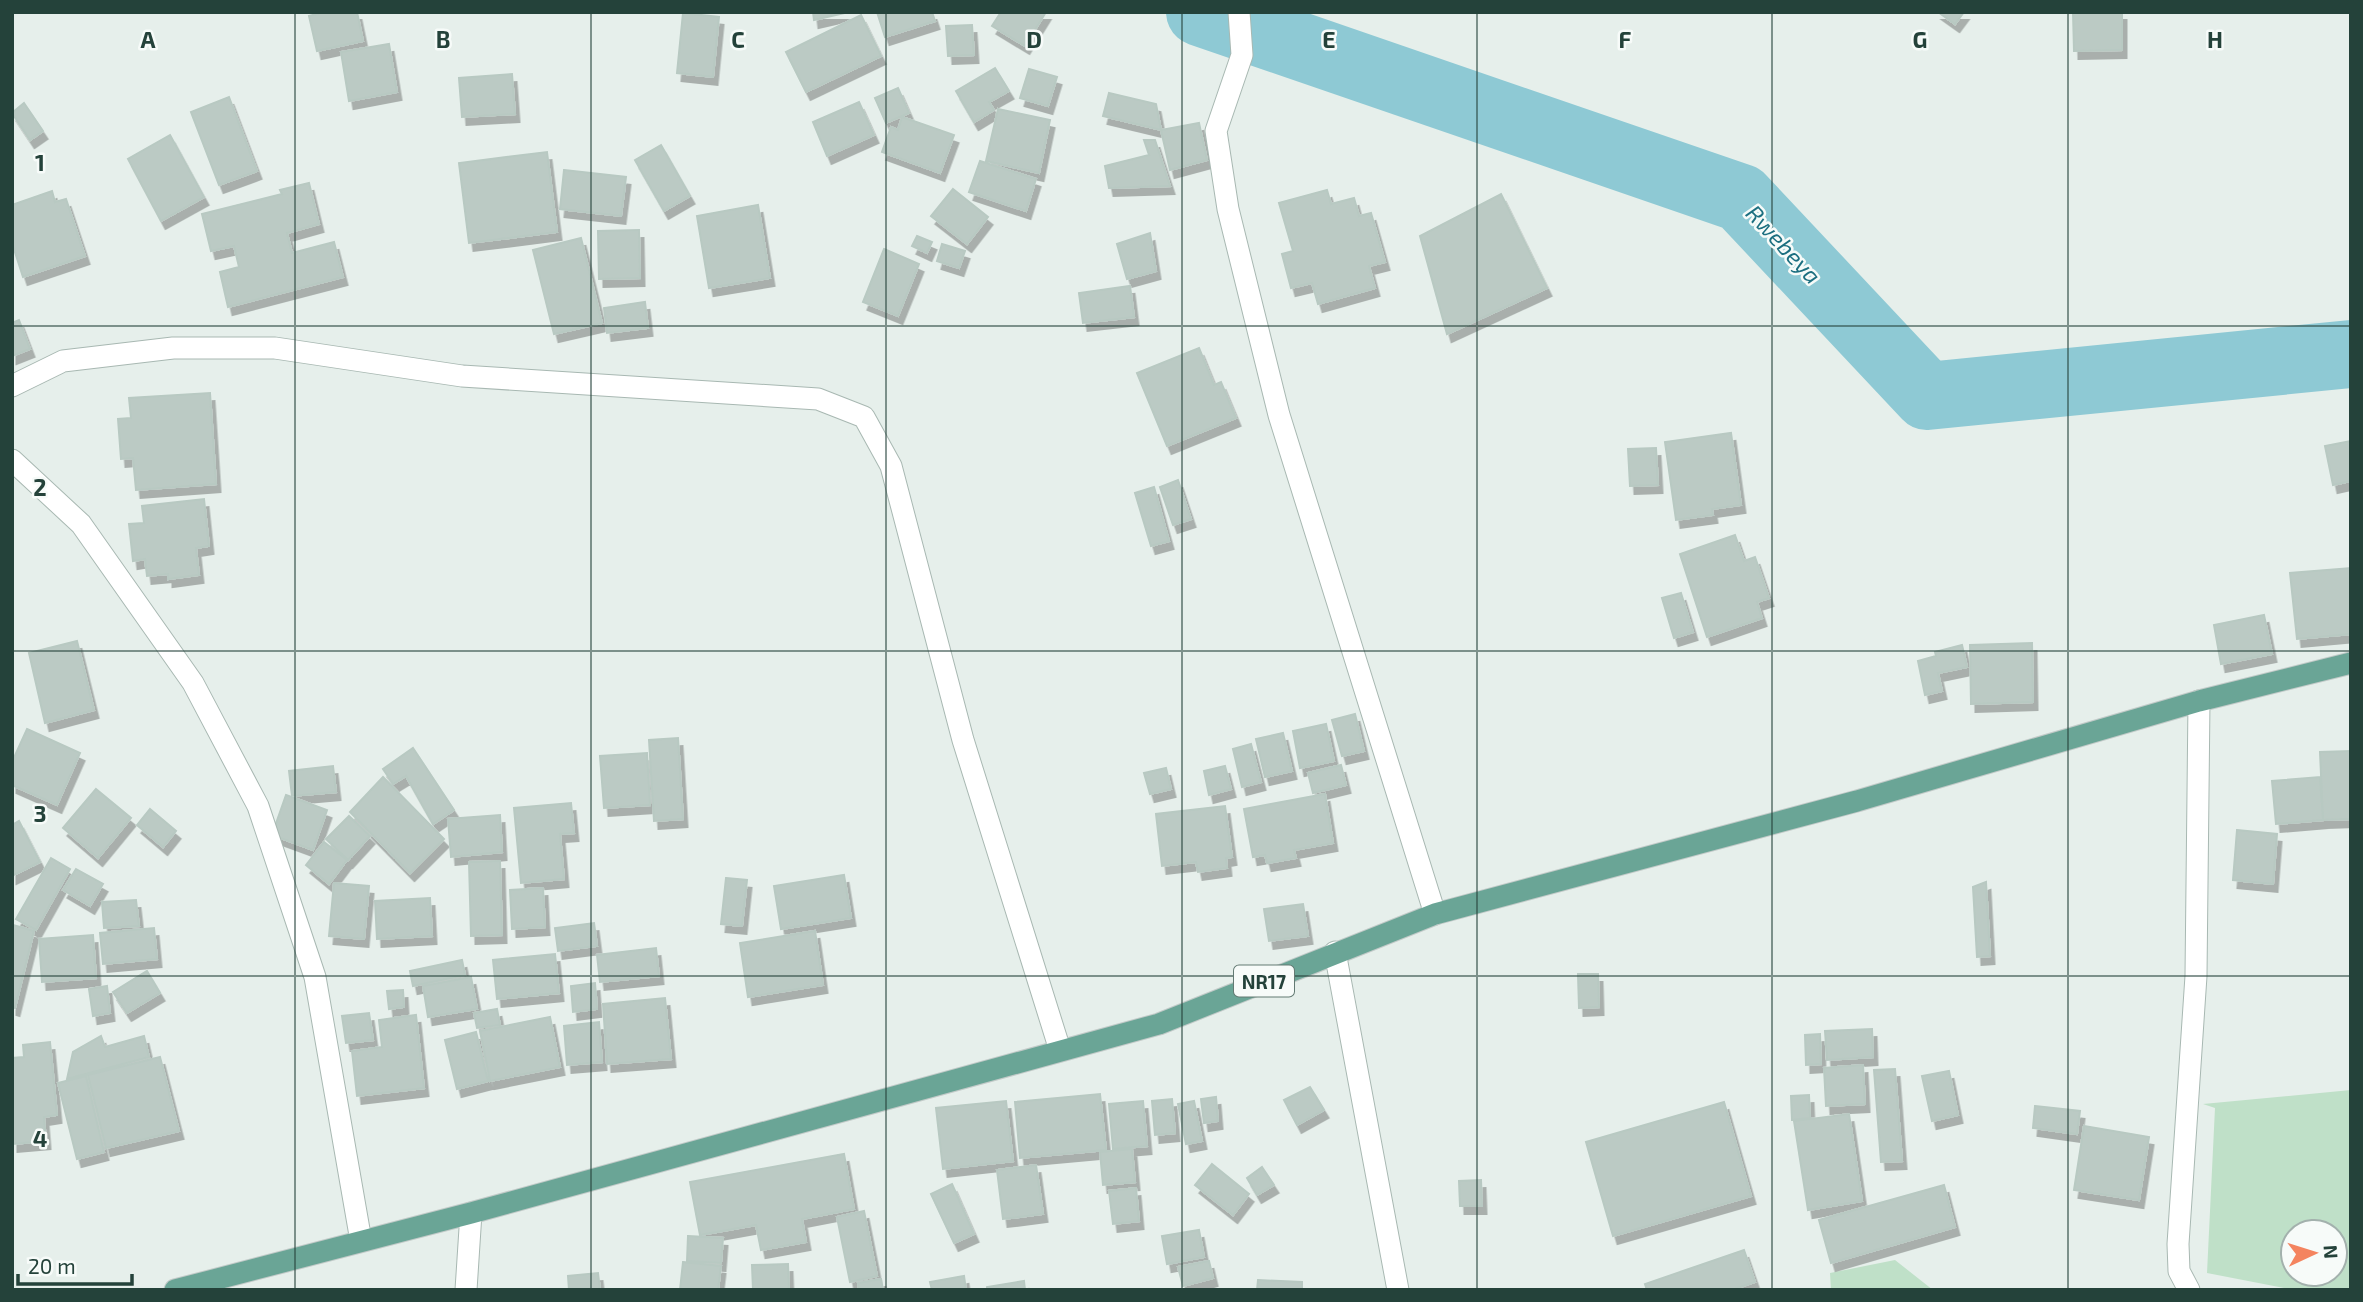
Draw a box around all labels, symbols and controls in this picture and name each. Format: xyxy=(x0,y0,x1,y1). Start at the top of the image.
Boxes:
text: A xyxy=(140,25,156,53)
text: B xyxy=(436,25,450,53)
text: C xyxy=(731,25,745,53)
text: D xyxy=(1026,25,1042,53)
text: E xyxy=(1322,25,1336,53)
text: F xyxy=(1619,25,1632,53)
text: G xyxy=(1913,25,1927,53)
text: H xyxy=(2207,25,2223,53)
text: 1 xyxy=(35,148,45,176)
water label: Rwebeya xyxy=(1741,199,1827,289)
text: 2 xyxy=(33,473,47,501)
text: 3 xyxy=(33,799,47,827)
road number: NR17 xyxy=(1234,965,1294,996)
text: 4 xyxy=(33,1124,47,1152)
north arrow xyxy=(2279,1218,2349,1288)
scale bar xyxy=(18,1242,131,1286)
text: N xyxy=(2320,1244,2343,1259)
text: 20 m xyxy=(28,1253,76,1278)

